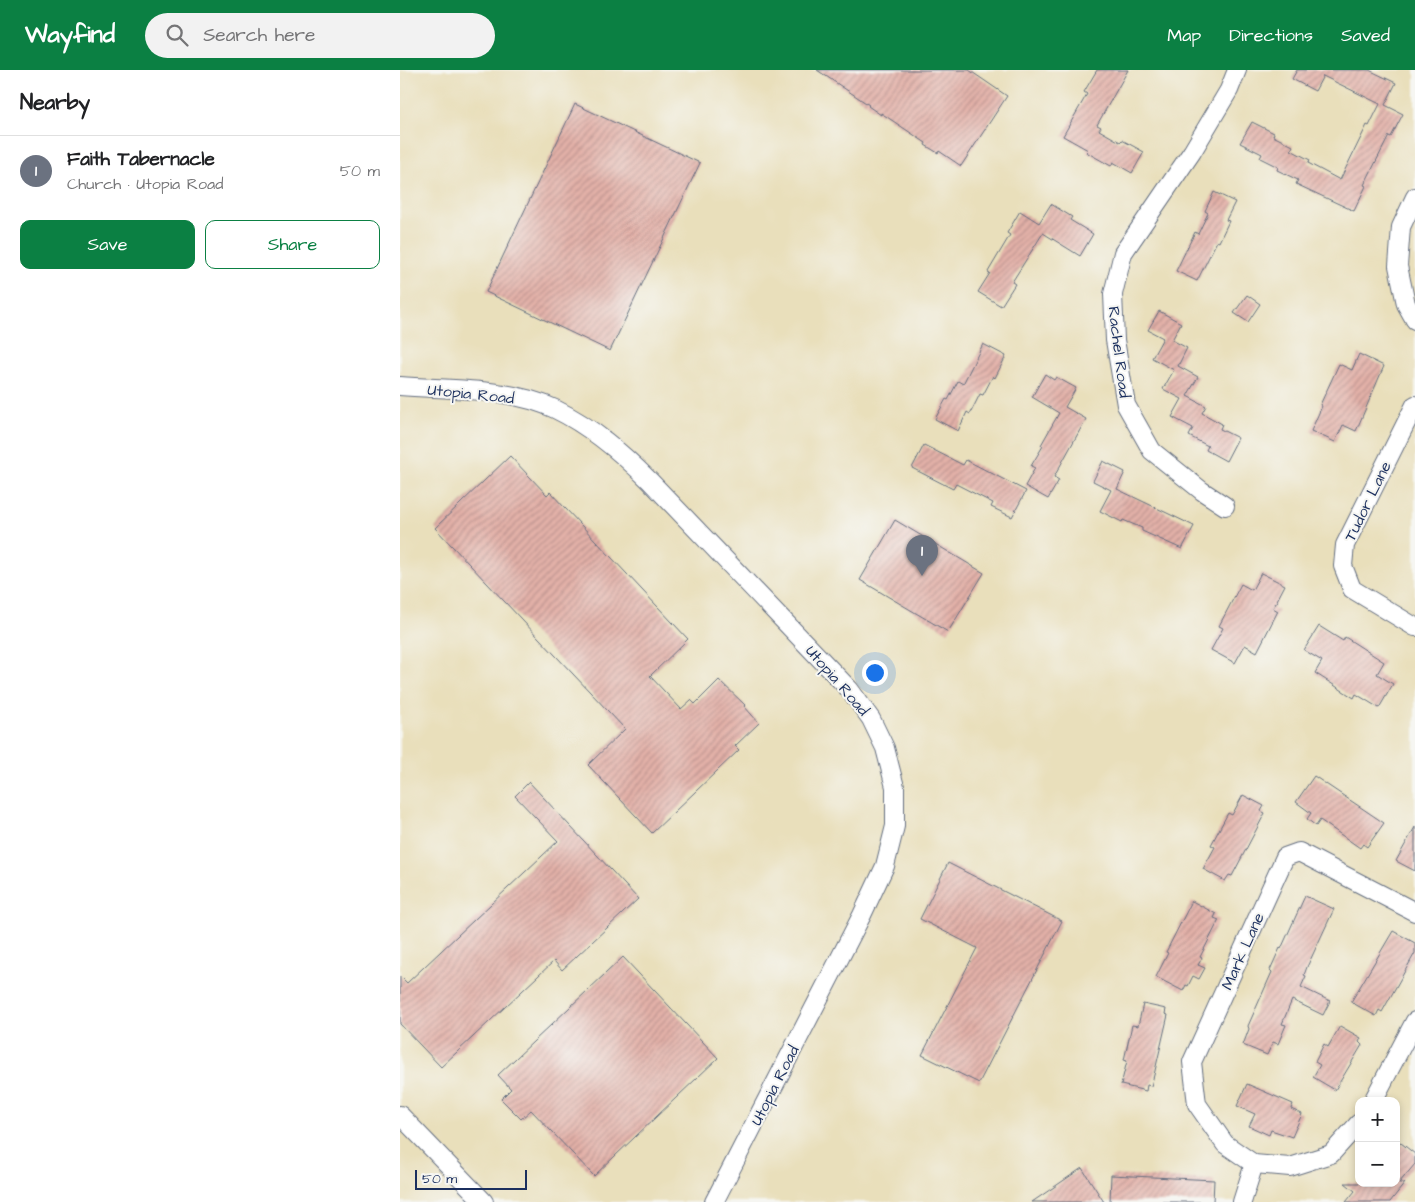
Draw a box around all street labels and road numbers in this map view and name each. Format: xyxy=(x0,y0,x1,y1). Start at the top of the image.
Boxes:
street label: Rachel Road xyxy=(1102,305,1136,399)
street label: Utopia Road xyxy=(426,379,515,409)
street label: Tudor Lane xyxy=(1339,457,1397,545)
street label: Utopia Road xyxy=(800,641,874,721)
street label: Mark Lane xyxy=(1216,909,1270,993)
street label: Utopia Road xyxy=(745,1042,804,1129)

